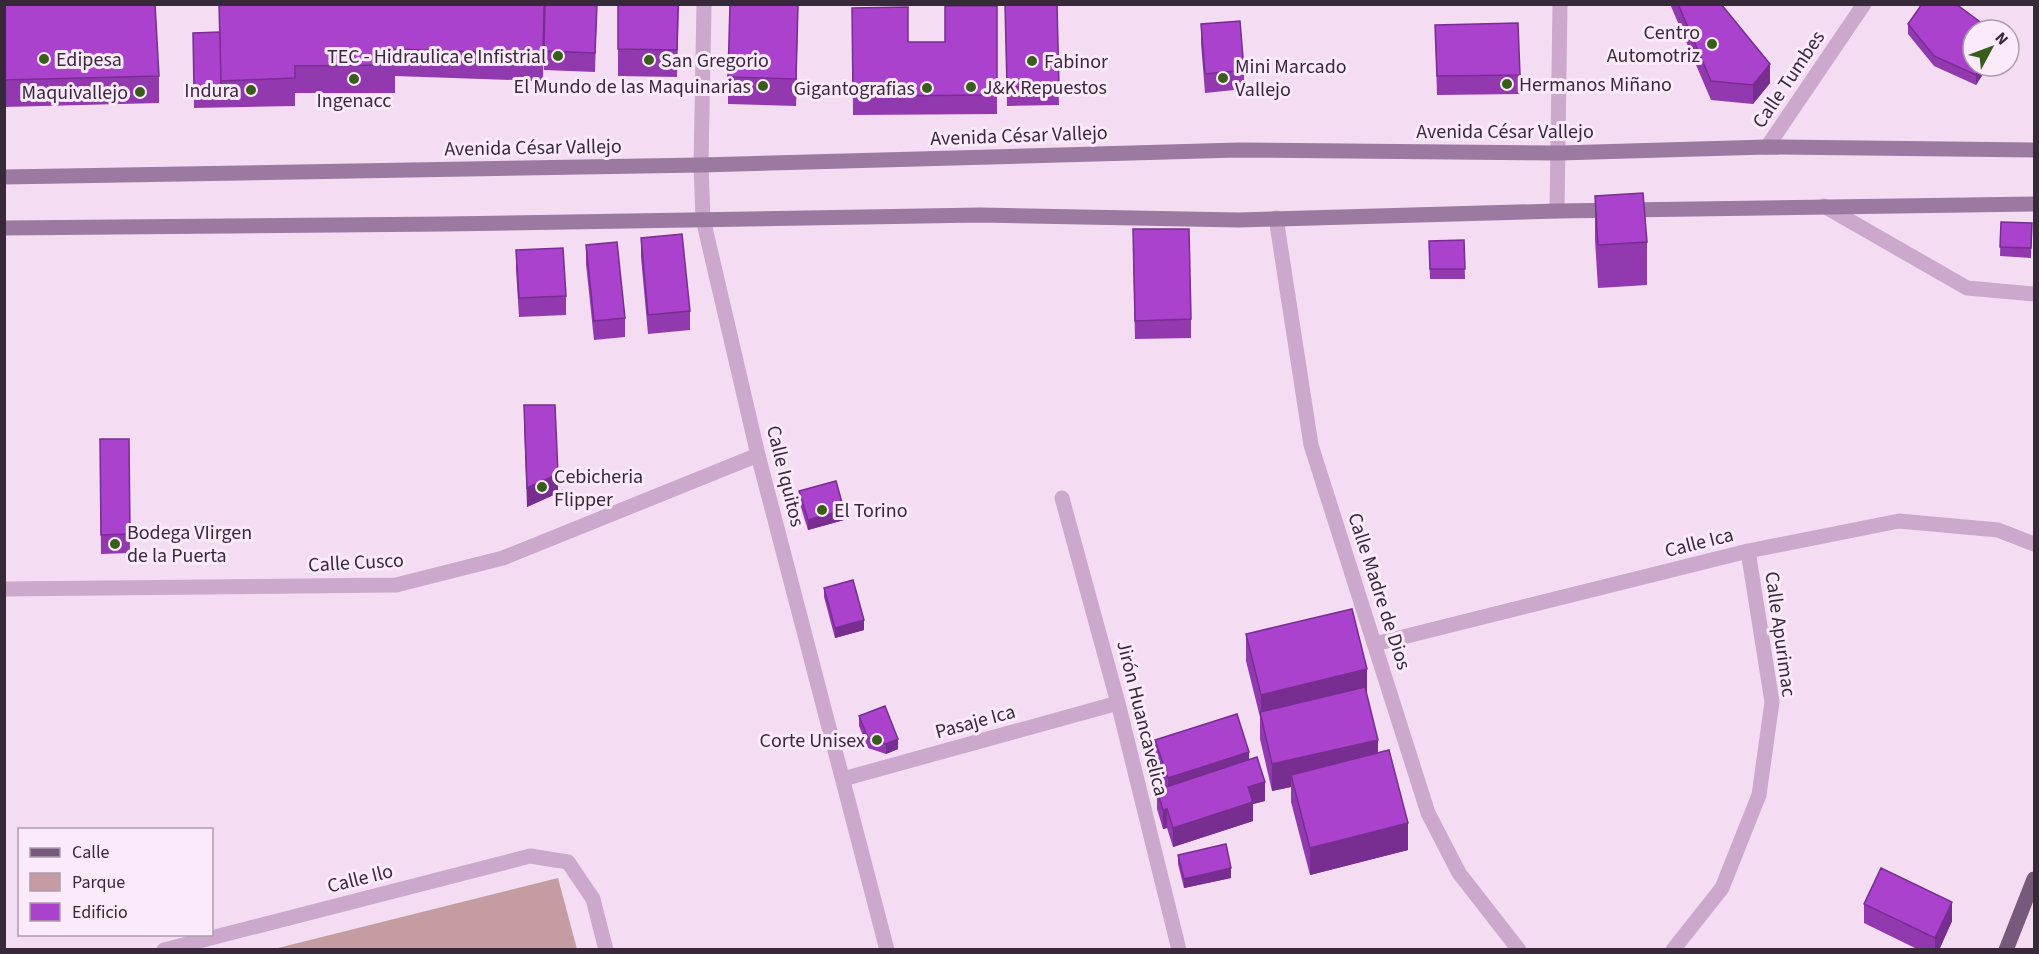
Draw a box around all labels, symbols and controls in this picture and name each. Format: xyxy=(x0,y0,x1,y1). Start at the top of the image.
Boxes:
north arrow xyxy=(1961,18,2021,78)
place label: Centro Automotriz xyxy=(1607,19,1700,70)
street label: Calle Tumbes xyxy=(1746,25,1832,134)
text: N xyxy=(1990,28,2013,50)
marker: Centro Automotriz xyxy=(1705,37,1719,51)
place label: TEC - Hidraulica e Infistrial xyxy=(327,43,546,71)
place label: Edipesa xyxy=(56,46,122,74)
place label: San Gregorio xyxy=(661,47,769,75)
place label: Fabinor xyxy=(1044,48,1108,76)
marker: TEC - Hidraulica e Infistrial xyxy=(551,49,565,63)
marker: Edipesa xyxy=(37,52,51,66)
marker: San Gregorio xyxy=(642,53,656,67)
place label: Mini Marcado Vallejo xyxy=(1235,53,1347,104)
marker: Fabinor xyxy=(1025,54,1039,68)
marker: Mini Marcado Vallejo xyxy=(1216,71,1230,85)
place label: Hermanos Miñano xyxy=(1519,71,1672,99)
marker: Ingenacc xyxy=(347,72,361,86)
place label: El Mundo de las Maquinarias xyxy=(514,73,751,101)
place label: J&K Repuestos xyxy=(983,74,1107,102)
place label: Gigantografias xyxy=(794,75,915,103)
place label: Indura xyxy=(184,77,239,105)
marker: Hermanos Miñano xyxy=(1500,77,1514,91)
place label: Maquivallejo xyxy=(22,79,128,107)
marker: El Mundo de las Maquinarias xyxy=(756,79,770,93)
marker: J&K Repuestos xyxy=(964,80,978,94)
marker: Gigantografias xyxy=(920,81,934,95)
marker: Indura xyxy=(244,83,258,97)
marker: Maquivallejo xyxy=(133,85,147,99)
place label: Ingenacc xyxy=(317,87,391,115)
street label: Avenida César Vallejo xyxy=(1416,118,1594,146)
street label: Avenida César Vallejo xyxy=(930,119,1108,153)
street label: Avenida César Vallejo xyxy=(444,132,622,164)
street label: Calle Iquitos xyxy=(759,423,811,530)
place label: Cebicheria Flipper xyxy=(554,463,643,514)
marker: Cebicheria Flipper xyxy=(535,480,549,494)
place label: El Torino xyxy=(834,497,908,525)
marker: El Torino xyxy=(815,503,829,517)
street label: Calle Madre de Dios xyxy=(1340,509,1418,673)
place label: Bodega VIirgen de la Puerta xyxy=(127,519,252,570)
street label: Calle Ica xyxy=(1662,521,1737,565)
marker: Bodega VIirgen de la Puerta xyxy=(108,537,122,551)
street label: Calle Cusco xyxy=(308,547,405,579)
street label: Calle Apurimac xyxy=(1757,570,1803,699)
street label: Jirón Huancavelica xyxy=(1109,638,1175,799)
street label: Pasaje Ica xyxy=(932,698,1019,746)
place label: Corte Unisex xyxy=(760,727,865,755)
marker: Corte Unisex xyxy=(870,733,884,747)
legend xyxy=(18,828,213,936)
text: Calle xyxy=(72,840,110,865)
street label: Calle Ilo xyxy=(324,857,396,901)
text: Parque xyxy=(72,870,125,895)
text: Edificio xyxy=(72,900,128,925)

